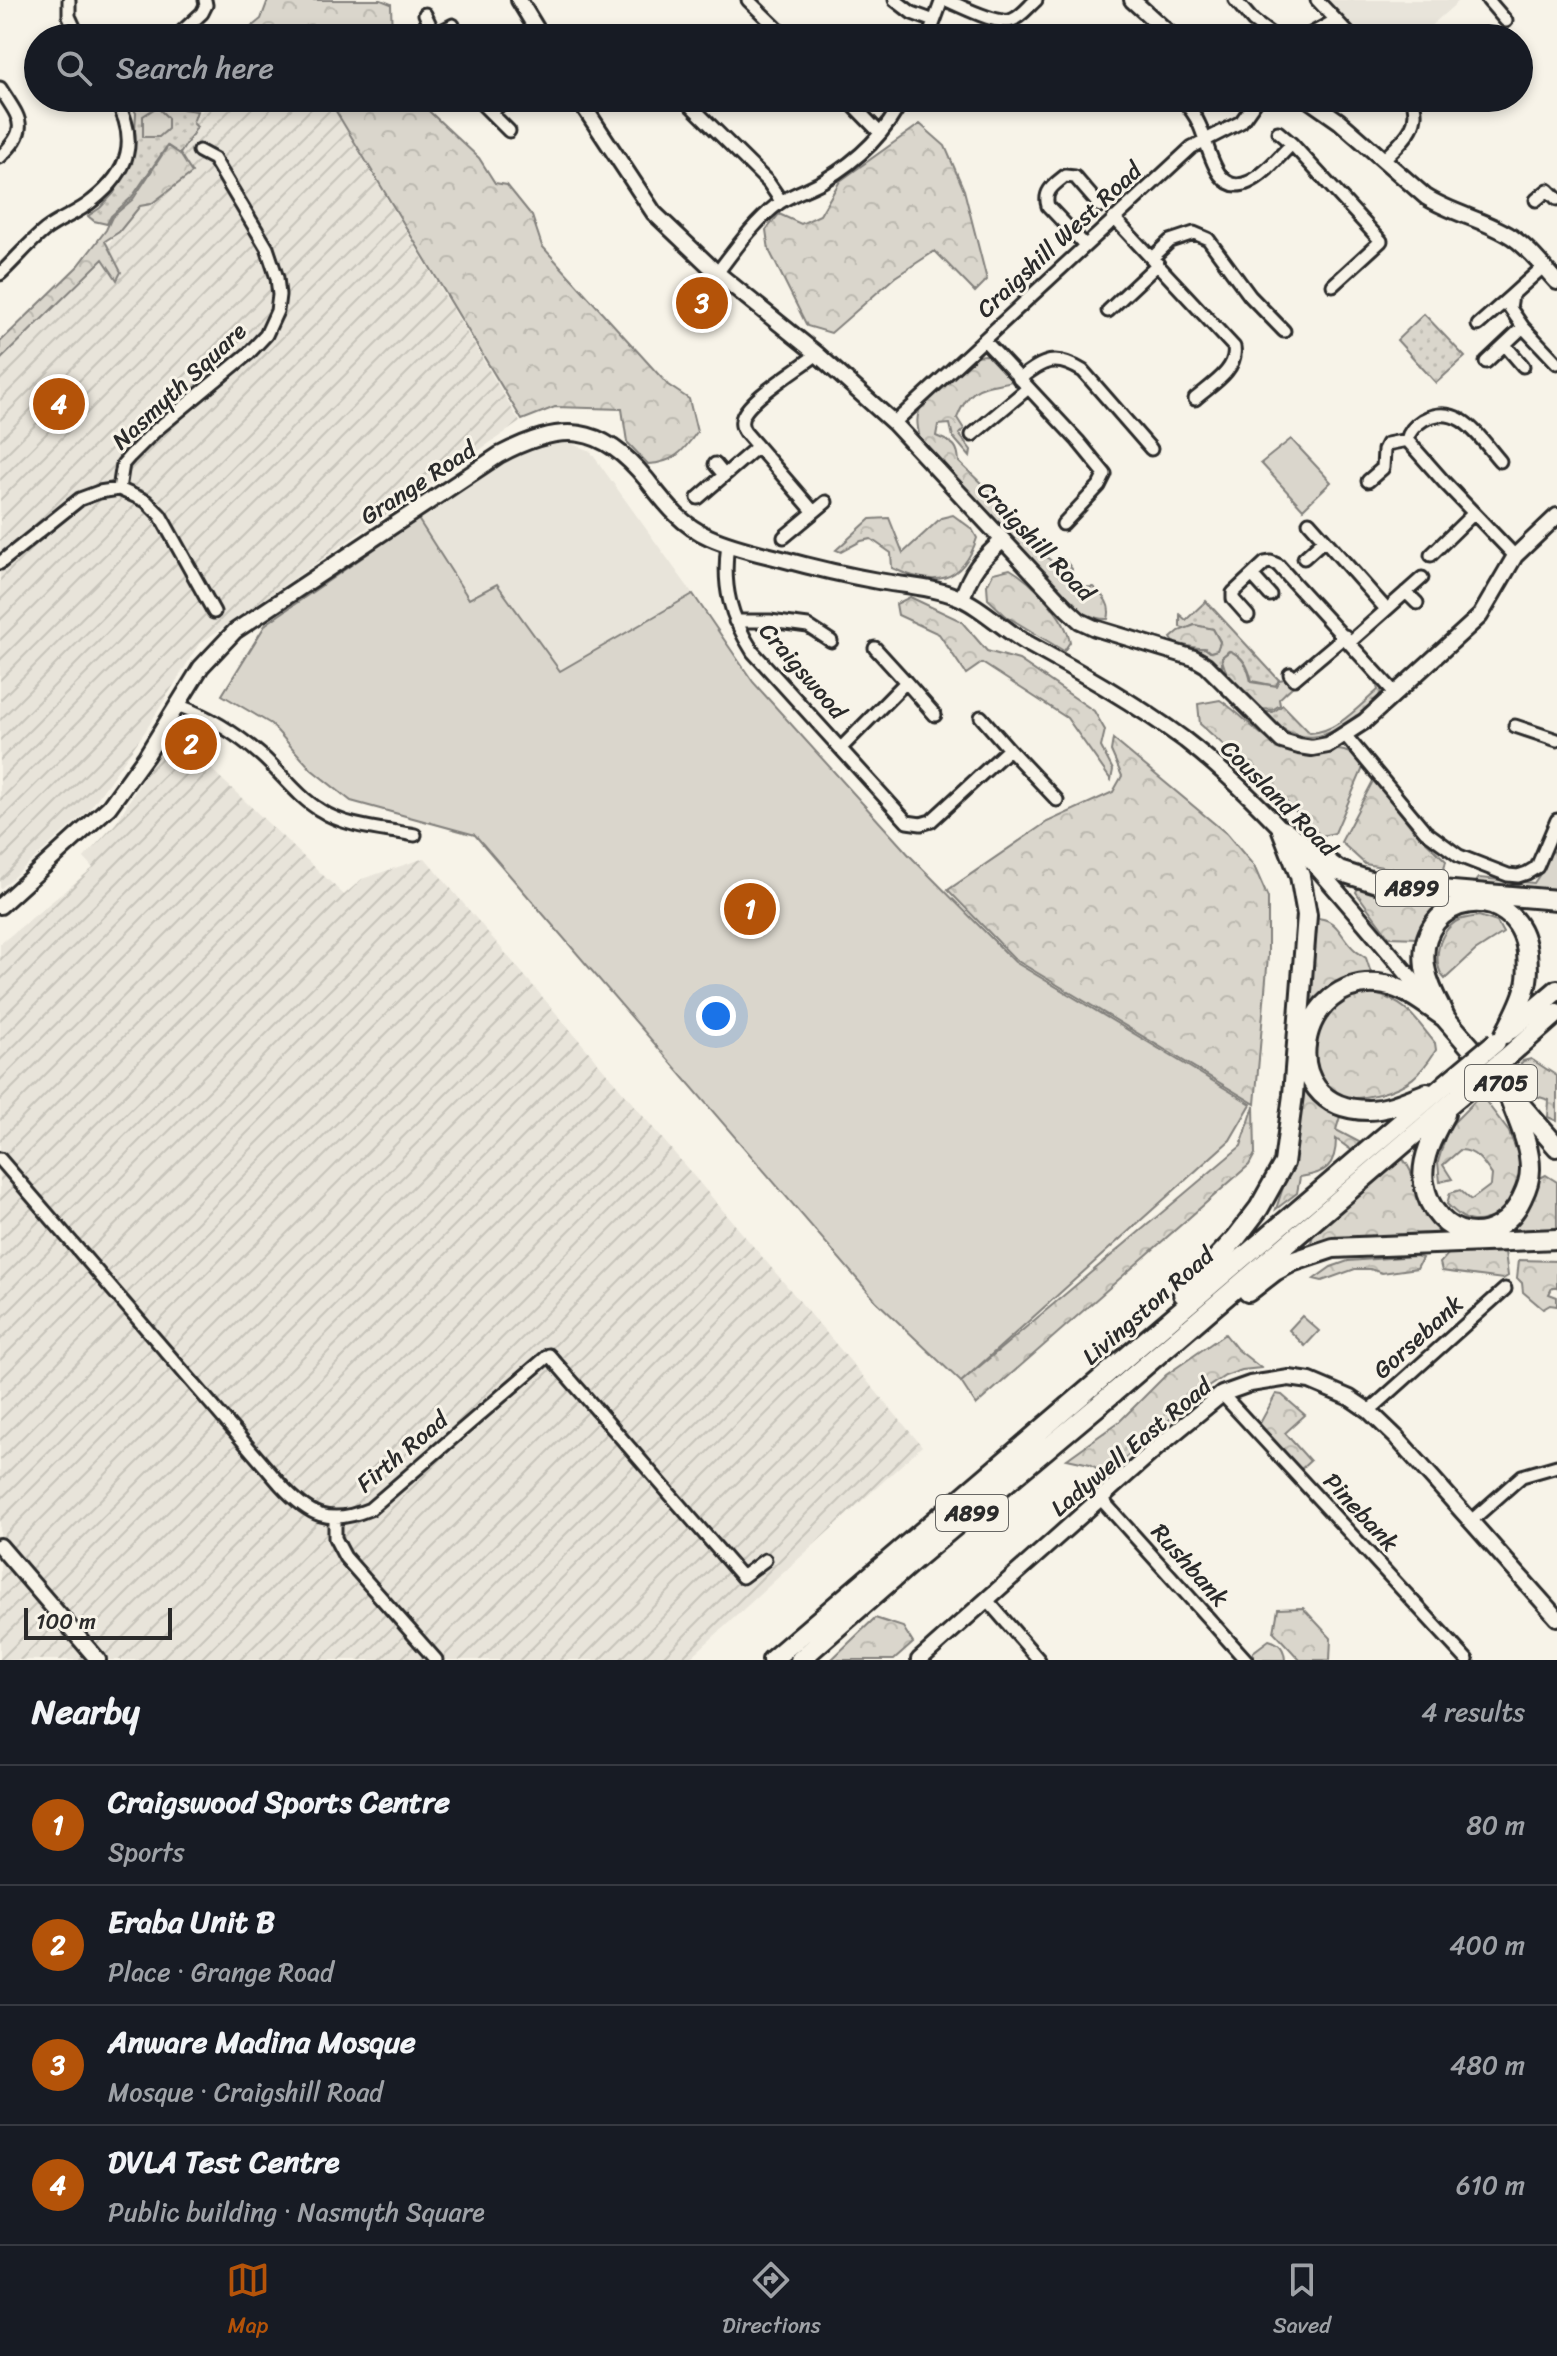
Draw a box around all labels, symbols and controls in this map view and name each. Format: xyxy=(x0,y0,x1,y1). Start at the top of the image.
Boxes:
search box xyxy=(24,24,1533,112)
text: Search here xyxy=(116,41,274,95)
icon: search xyxy=(52,46,96,90)
street label: Craigshill West Road xyxy=(966,151,1153,329)
pin: 3 xyxy=(676,273,728,333)
street label: Nasmyth Square xyxy=(101,311,257,460)
pin: 4 xyxy=(33,374,85,434)
street label: Grange Road xyxy=(351,428,487,536)
street label: Craigshill Road xyxy=(967,470,1107,613)
street label: Craigswood xyxy=(748,612,859,731)
pin: 2 xyxy=(165,714,217,774)
street label: Cousland Road xyxy=(1210,729,1349,868)
road number: A899 xyxy=(1376,870,1448,906)
pin: 1 xyxy=(724,879,776,939)
your location xyxy=(696,996,736,1036)
road number: A705 xyxy=(1465,1065,1537,1101)
street label: Livingston Road xyxy=(1072,1235,1226,1376)
street label: Gorsebank xyxy=(1363,1284,1473,1390)
street label: Ladywell East Road xyxy=(1041,1366,1222,1528)
street label: Firth Road xyxy=(346,1399,460,1504)
street label: Pinebank xyxy=(1313,1462,1410,1562)
road number: A899 xyxy=(936,1495,1008,1531)
street label: Rushbank xyxy=(1140,1513,1240,1617)
text: 100 m xyxy=(36,1602,96,1641)
scale bar xyxy=(24,1604,172,1640)
text: Nearby xyxy=(32,1682,140,1742)
text: 4 results xyxy=(1421,1689,1525,1735)
text: Craigswood Sports Centre xyxy=(108,1775,450,1829)
text: 1 xyxy=(52,1802,64,1848)
text: 80 m xyxy=(1466,1802,1525,1848)
text: Sports xyxy=(108,1829,184,1875)
text: Eraba Unit B xyxy=(108,1895,275,1949)
text: 2 xyxy=(50,1922,66,1968)
text: 400 m xyxy=(1449,1922,1525,1968)
text: Place · Grange Road xyxy=(108,1949,334,1995)
text: Anware Madina Mosque xyxy=(108,2015,416,2069)
text: 3 xyxy=(51,2042,65,2088)
text: 480 m xyxy=(1450,2042,1525,2088)
text: Mosque · Craigshill Road xyxy=(108,2069,383,2115)
text: DVLA Test Centre xyxy=(108,2135,340,2189)
text: 4 xyxy=(50,2162,66,2208)
text: 610 m xyxy=(1456,2162,1525,2208)
text: Public building · Nasmyth Square xyxy=(108,2189,485,2235)
tab: Map xyxy=(226,2258,270,2345)
tab: Directions xyxy=(722,2258,821,2345)
tab: Saved xyxy=(1273,2258,1331,2345)

